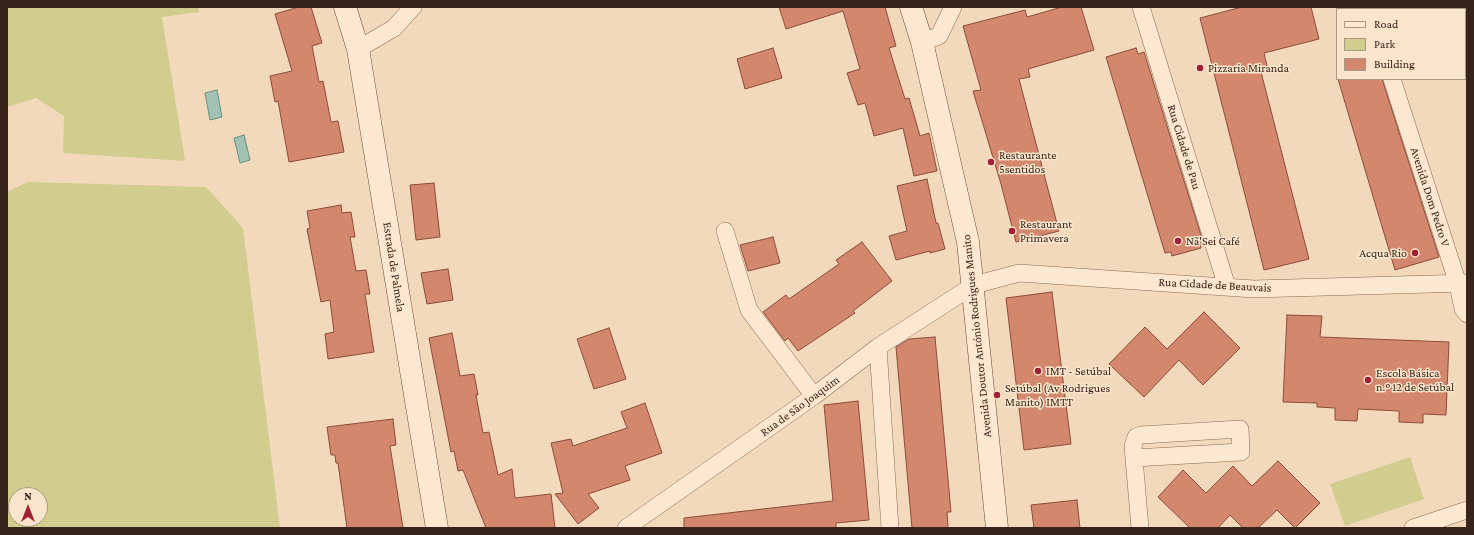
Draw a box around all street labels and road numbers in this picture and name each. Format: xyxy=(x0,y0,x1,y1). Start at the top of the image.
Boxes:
street label: Rua Cidade de Pau xyxy=(1164,103,1204,191)
street label: Avenida Dom Pedro V xyxy=(1407,146,1453,248)
street label: Estrada de Palmela xyxy=(380,221,408,313)
street label: Avenida Doutor António Rodrigues Manito xyxy=(959,234,995,438)
street label: Rua Cidade de Beauvais xyxy=(1158,275,1272,295)
street label: Rua de São Joaquim xyxy=(758,372,842,440)

